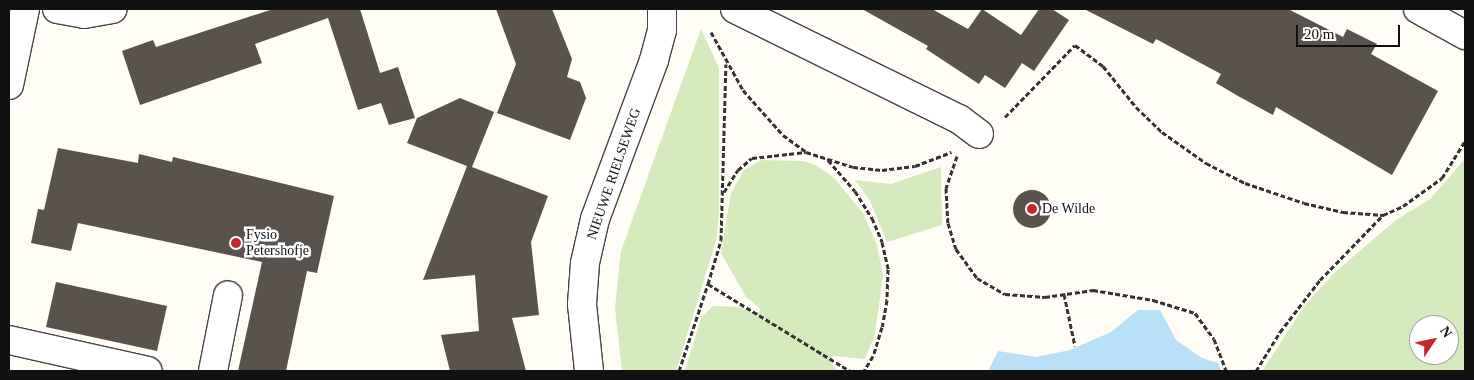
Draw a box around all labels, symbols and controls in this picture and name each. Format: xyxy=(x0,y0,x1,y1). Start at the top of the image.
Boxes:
scale bar xyxy=(1299,15,1403,47)
text: 20 m xyxy=(1304,26,1334,42)
street label: NIEUWE RIELSEWEG xyxy=(584,106,644,242)
place label: De Wilde xyxy=(1042,201,1095,217)
marker: De Wilde xyxy=(1026,203,1038,215)
place label: Fysio Petershofje xyxy=(246,227,309,260)
marker: Fysio Petershofje xyxy=(230,237,242,249)
north arrow xyxy=(1409,315,1459,365)
text: N xyxy=(1437,324,1455,340)

